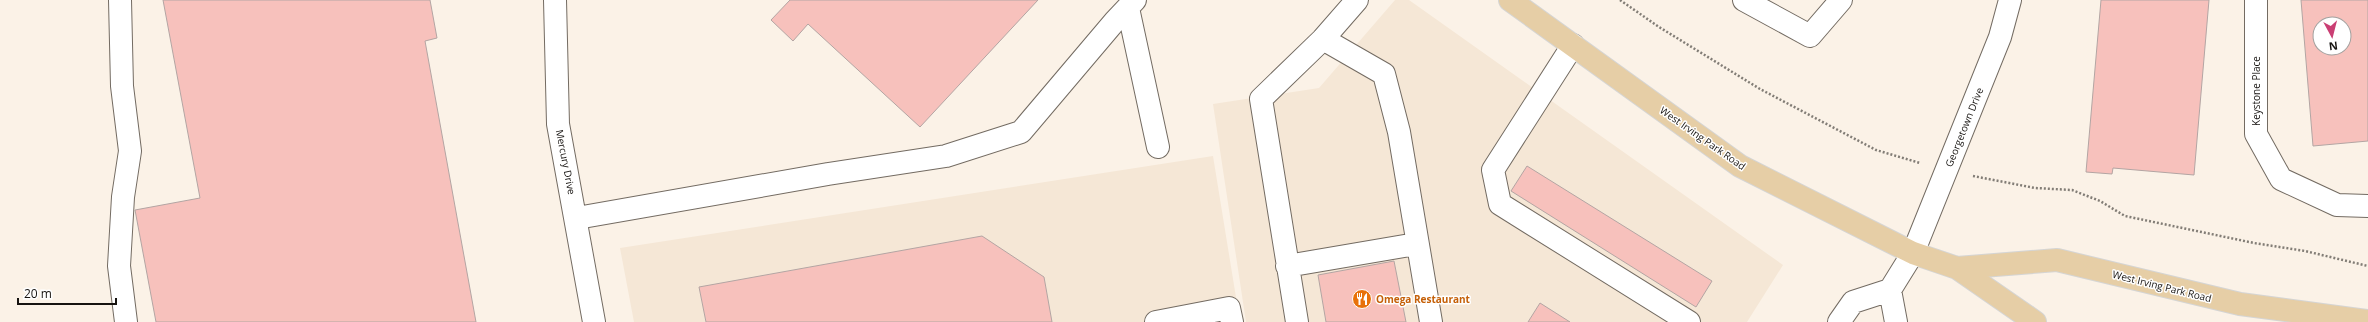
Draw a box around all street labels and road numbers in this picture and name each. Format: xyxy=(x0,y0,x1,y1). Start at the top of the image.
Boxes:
street label: Keystone Place xyxy=(2249,56,2263,126)
street label: Georgetown Drive xyxy=(1942,85,1986,169)
street label: West Irving Park Road xyxy=(1657,103,1749,173)
street label: Mercury Drive xyxy=(553,128,579,196)
street label: West Irving Park Road xyxy=(2111,267,2213,305)

